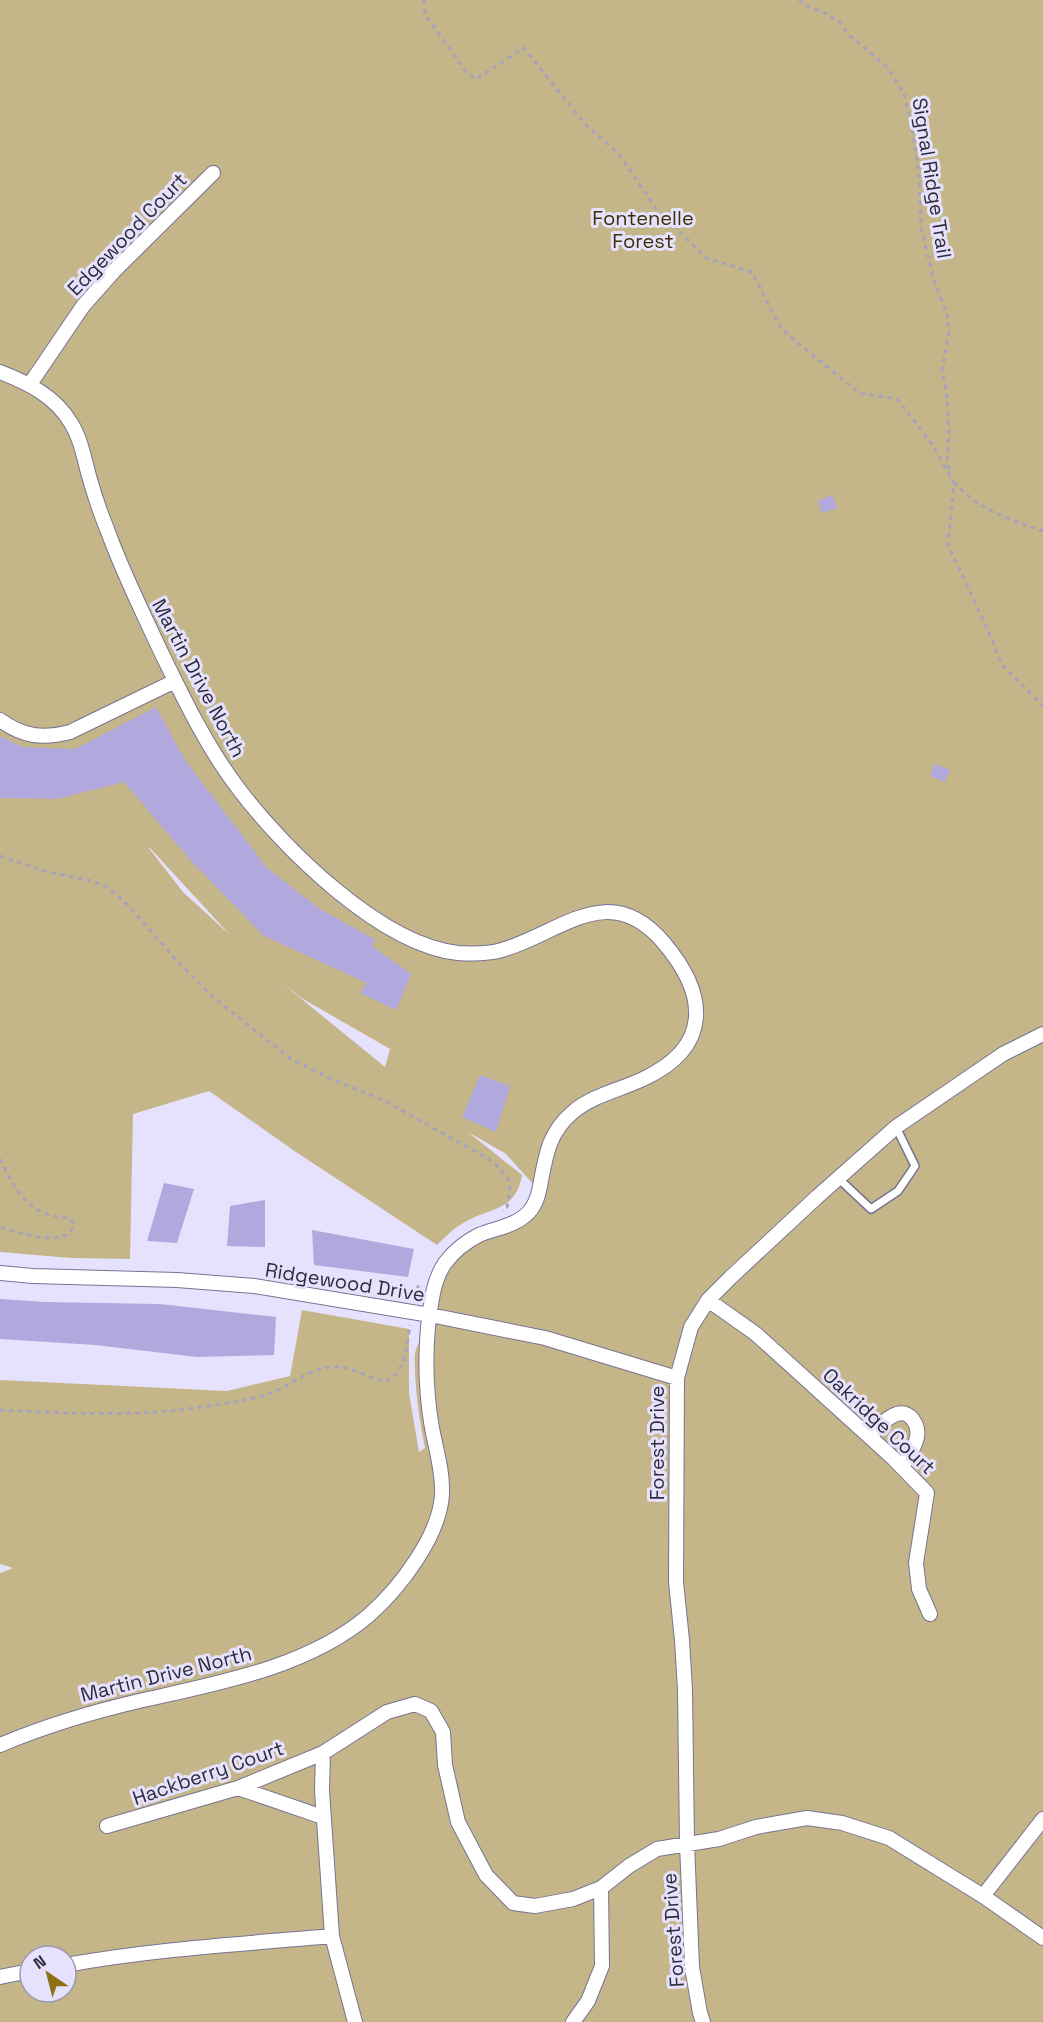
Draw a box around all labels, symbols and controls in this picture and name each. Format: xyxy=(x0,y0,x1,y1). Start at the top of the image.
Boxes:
street label: Signal Ridge Trail xyxy=(906,96,958,260)
street label: Edgewood Court xyxy=(62,167,192,301)
park label: Fontenelle Forest xyxy=(592,205,694,254)
street label: Martin Drive North xyxy=(146,594,252,762)
street label: Ridgewood Drive xyxy=(263,1257,427,1307)
street label: Oakridge Court xyxy=(817,1362,941,1480)
street label: Forest Drive xyxy=(644,1386,670,1500)
street label: Martin Drive North xyxy=(78,1640,254,1708)
street label: Hackberry Court xyxy=(129,1735,287,1811)
street label: Forest Drive xyxy=(656,1872,690,1988)
north arrow xyxy=(18,1944,78,2004)
text: N xyxy=(29,1950,50,1974)

